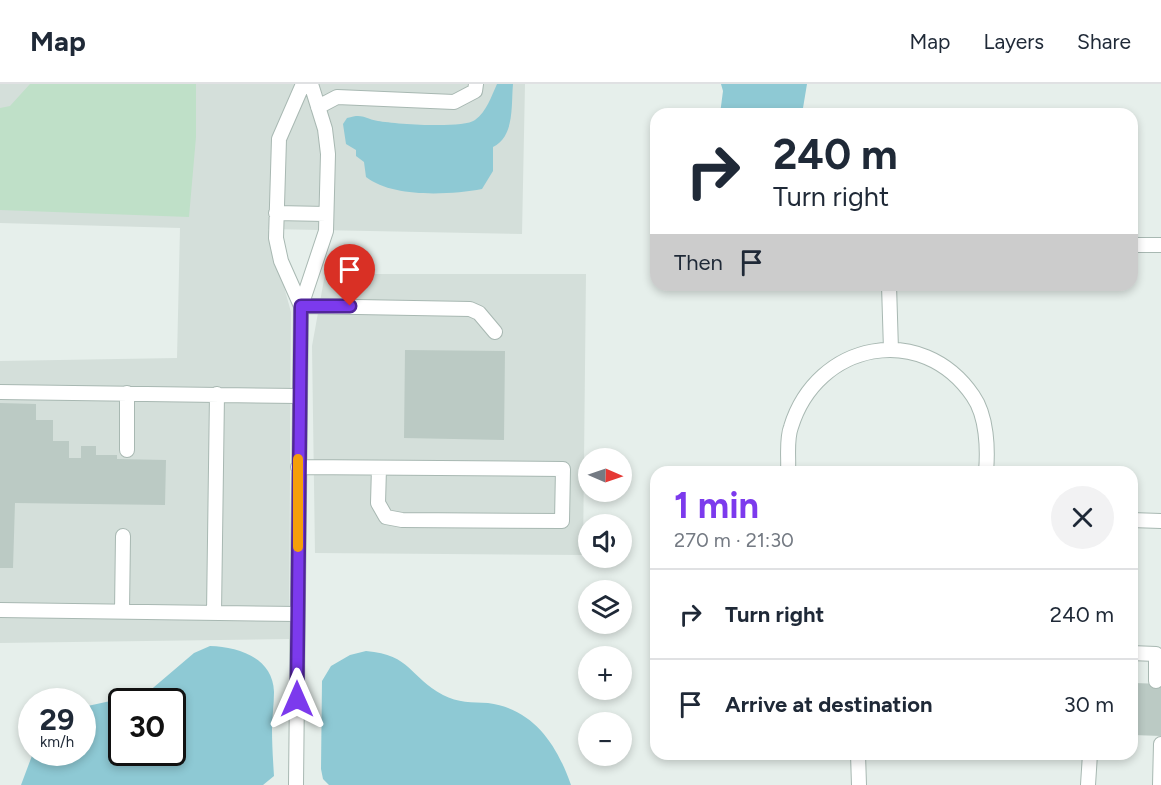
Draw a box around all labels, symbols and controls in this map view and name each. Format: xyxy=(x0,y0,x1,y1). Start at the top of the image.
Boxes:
text: Map xyxy=(30,24,86,58)
text: Map xyxy=(910,29,950,54)
text: Layers xyxy=(983,29,1044,54)
text: Share xyxy=(1077,29,1131,54)
text: 240 m xyxy=(773,129,898,180)
icon: right xyxy=(674,132,752,210)
text: Turn right xyxy=(773,180,889,213)
pin xyxy=(324,244,375,306)
icon: arrive xyxy=(735,246,768,279)
text: Then xyxy=(674,249,723,276)
icon: arrive xyxy=(333,253,366,286)
north arrow xyxy=(578,448,632,502)
map controls xyxy=(578,448,632,766)
text: 1 min xyxy=(674,484,759,527)
button: close xyxy=(1051,486,1114,549)
button: sound xyxy=(578,514,632,568)
text: 270 m · 21:30 xyxy=(674,528,794,552)
button: layers xyxy=(578,580,632,634)
icon: right xyxy=(674,598,707,631)
text: Turn right xyxy=(725,601,824,628)
text: 240 m xyxy=(1050,601,1114,628)
button: + xyxy=(578,646,632,700)
position arrow xyxy=(265,667,329,731)
speed limit sign: 30 xyxy=(108,688,186,766)
icon: arrive xyxy=(674,688,707,721)
text: Arrive at destination xyxy=(725,691,933,718)
text: 30 m xyxy=(1064,691,1114,718)
text: 29 xyxy=(40,701,74,738)
button: − xyxy=(578,712,632,766)
text: km/h xyxy=(40,733,74,751)

